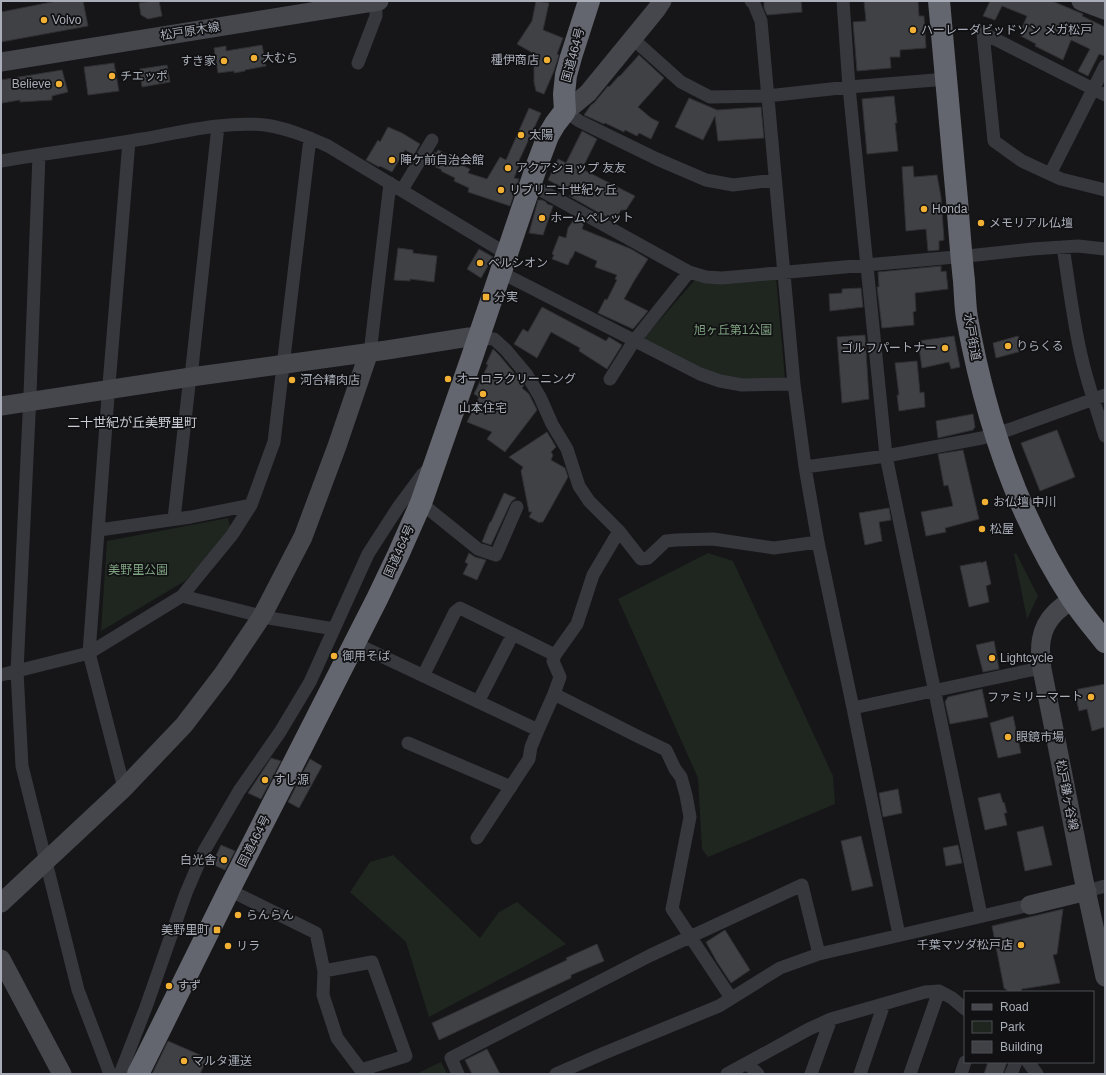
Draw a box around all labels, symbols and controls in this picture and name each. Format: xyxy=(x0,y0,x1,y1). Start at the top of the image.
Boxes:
place label: Volvo xyxy=(52,13,82,27)
marker: Volvo xyxy=(39,15,49,25)
street label: 松戸原木線 xyxy=(159,19,221,43)
place label: ハーレーダビッドソン メガ松戸 xyxy=(921,23,1092,37)
marker: ハーレーダビッドソン メガ松戸 xyxy=(908,25,918,35)
street label: 国道464号 xyxy=(559,26,587,84)
place label: 大むら xyxy=(262,51,298,65)
marker: 大むら xyxy=(249,53,259,63)
place label: 種伊商店 xyxy=(491,53,539,67)
place label: すき家 xyxy=(180,54,216,68)
marker: 種伊商店 xyxy=(542,55,552,65)
marker: すき家 xyxy=(219,56,229,66)
place label: チエッポ xyxy=(120,69,168,83)
marker: チエッポ xyxy=(107,71,117,81)
place label: Believe xyxy=(12,77,51,91)
marker: Believe xyxy=(54,79,64,89)
place label: 太陽 xyxy=(529,128,553,142)
marker: 太陽 xyxy=(516,130,526,140)
place label: 陣ケ前自治会館 xyxy=(400,153,484,167)
marker: 陣ケ前自治会館 xyxy=(387,155,397,165)
place label: アクアショップ 友友 xyxy=(516,161,626,175)
marker: アクアショップ 友友 xyxy=(503,163,513,173)
place label: リブリ二十世紀ヶ丘 xyxy=(509,183,617,197)
marker: リブリ二十世紀ヶ丘 xyxy=(496,185,506,195)
place label: Honda xyxy=(932,202,968,216)
marker: Honda xyxy=(919,204,929,214)
place label: ホームペレット xyxy=(550,211,634,225)
marker: ホームペレット xyxy=(537,213,547,223)
place label: メモリアル仏壇 xyxy=(989,216,1073,230)
marker: メモリアル仏壇 xyxy=(976,218,986,228)
place label: ベルシオン xyxy=(488,256,548,270)
marker: ベルシオン xyxy=(475,258,485,268)
place label: 分実 xyxy=(494,290,518,304)
marker: 分実 xyxy=(481,292,491,302)
street label: 水戸街道 xyxy=(961,312,983,362)
park label: 旭ヶ丘第1公園 xyxy=(694,323,772,337)
place label: りらくる xyxy=(1016,339,1064,353)
place label: ゴルフパートナー xyxy=(841,341,937,355)
marker: りらくる xyxy=(1003,341,1013,351)
marker: ゴルフパートナー xyxy=(940,343,950,353)
place label: オーロラクリーニング xyxy=(456,372,576,386)
place label: 河合精肉店 xyxy=(300,373,360,387)
marker: オーロラクリーニング xyxy=(443,374,453,384)
marker: 河合精肉店 xyxy=(287,375,297,385)
marker: 山本住宅 xyxy=(478,389,488,399)
place label: 山本住宅 xyxy=(459,401,507,415)
district label: 二十世紀が丘美野里町 xyxy=(67,415,197,430)
place label: お仏壇 中川 xyxy=(993,495,1056,509)
marker: お仏壇 中川 xyxy=(980,497,990,507)
place label: 松屋 xyxy=(990,522,1014,536)
street label: 国道464号 xyxy=(381,523,417,579)
marker: 松屋 xyxy=(977,524,987,534)
park label: 美野里公園 xyxy=(108,563,168,577)
place label: 御用そば xyxy=(342,649,390,663)
marker: 御用そば xyxy=(329,651,339,661)
place label: Lightcycle xyxy=(1000,651,1054,665)
marker: Lightcycle xyxy=(987,653,997,663)
place label: ファミリーマート xyxy=(987,690,1083,704)
marker: ファミリーマート xyxy=(1086,692,1096,702)
place label: 眼鏡市場 xyxy=(1016,730,1064,744)
marker: 眼鏡市場 xyxy=(1003,732,1013,742)
street label: 松戸鎌ヶ谷線 xyxy=(1053,758,1081,832)
place label: すし源 xyxy=(273,773,309,787)
marker: すし源 xyxy=(260,775,270,785)
street label: 国道464号 xyxy=(235,813,273,869)
place label: 白光舎 xyxy=(180,853,216,867)
marker: 白光舎 xyxy=(219,855,229,865)
place label: らんらん xyxy=(246,908,294,922)
marker: らんらん xyxy=(233,910,243,920)
place label: 美野里町 xyxy=(161,923,209,937)
marker: 美野里町 xyxy=(212,925,222,935)
place label: 千葉マツダ松戸店 xyxy=(917,938,1013,952)
place label: リラ xyxy=(236,939,260,953)
marker: 千葉マツダ松戸店 xyxy=(1016,940,1026,950)
marker: リラ xyxy=(223,941,233,951)
place label: すず xyxy=(177,979,201,993)
marker: すず xyxy=(164,981,174,991)
legend xyxy=(964,991,1094,1063)
text: Road xyxy=(1000,1000,1029,1014)
text: Park xyxy=(1000,1020,1026,1034)
text: Building xyxy=(1000,1040,1043,1054)
place label: マルタ運送 xyxy=(192,1054,252,1068)
marker: マルタ運送 xyxy=(179,1056,189,1066)

